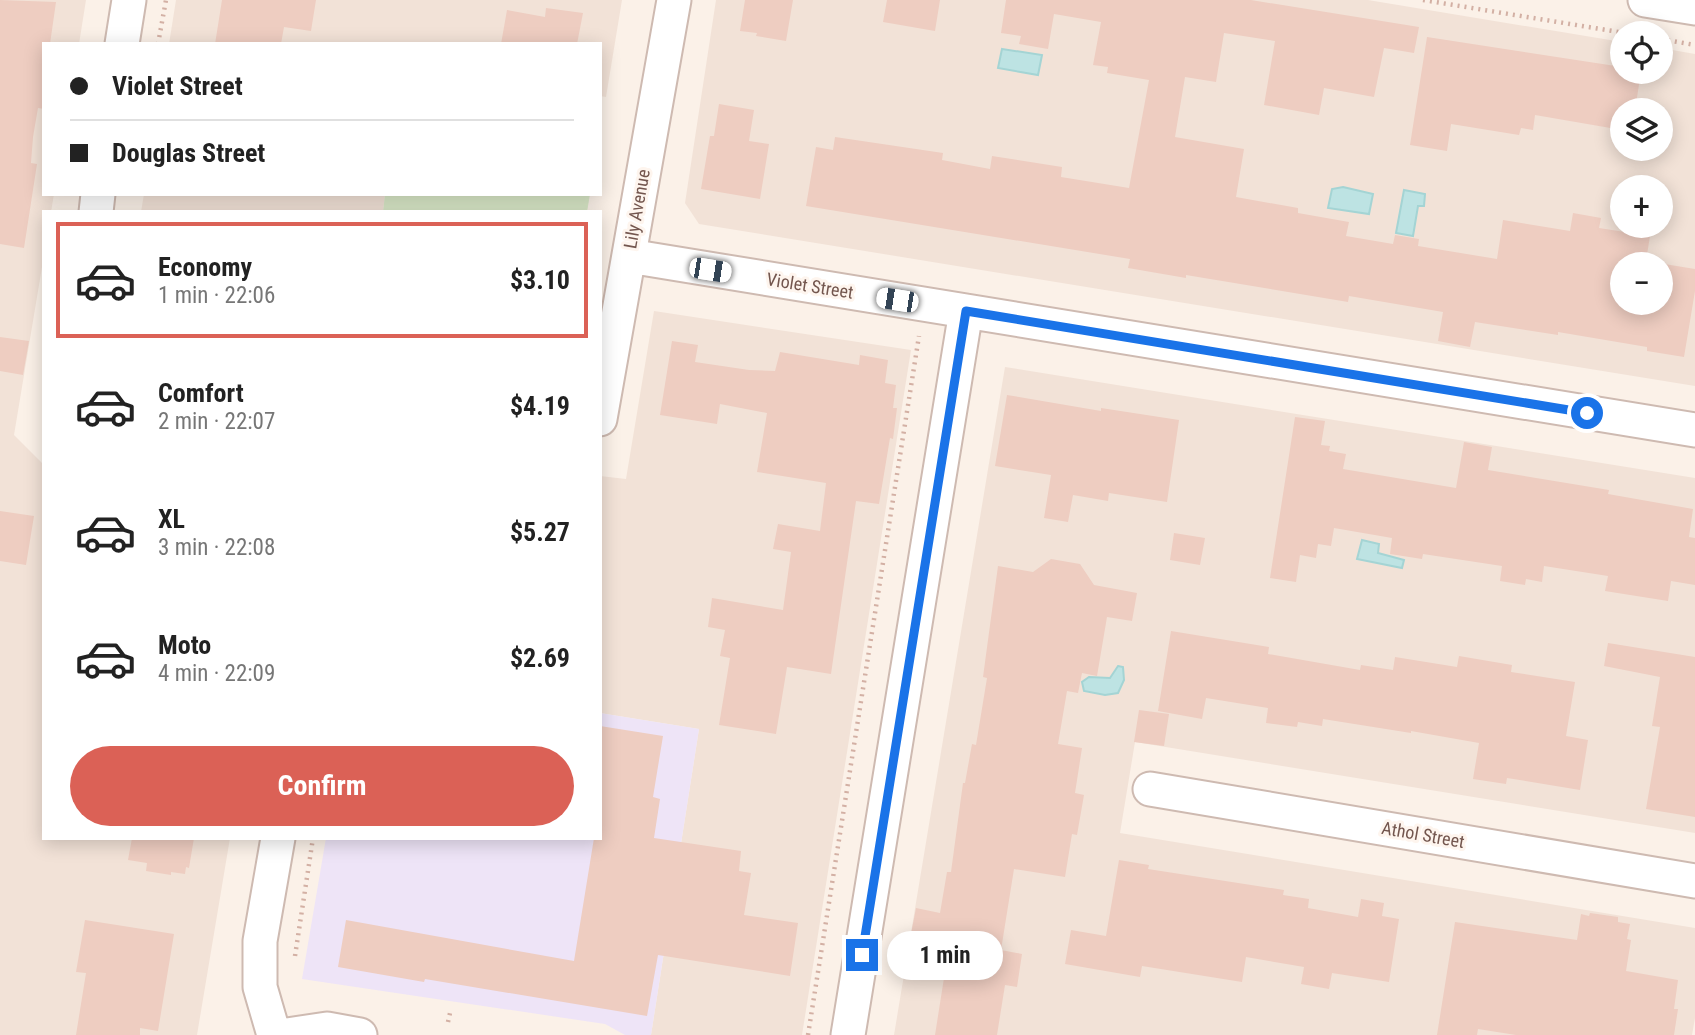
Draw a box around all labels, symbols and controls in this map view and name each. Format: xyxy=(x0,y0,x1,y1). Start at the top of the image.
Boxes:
map controls xyxy=(1610,21,1673,315)
button: locate xyxy=(1610,21,1673,84)
text: Violet Street xyxy=(112,71,243,101)
button: layers xyxy=(1610,98,1673,161)
text: Douglas Street xyxy=(112,138,265,168)
street label: Lily Avenue xyxy=(619,168,654,250)
button: + xyxy=(1610,175,1673,238)
icon: car xyxy=(74,249,137,312)
text: Economy xyxy=(158,252,252,282)
button: − xyxy=(1610,252,1673,315)
car xyxy=(688,256,733,284)
text: $3.10 xyxy=(510,265,570,295)
street label: Violet Street xyxy=(765,268,855,303)
text: 1 min · 22:06 xyxy=(158,282,275,309)
car xyxy=(875,286,920,314)
icon: car xyxy=(74,375,137,438)
text: Comfort xyxy=(158,378,244,408)
text: $4.19 xyxy=(510,391,570,421)
route start xyxy=(1571,397,1603,429)
text: 2 min · 22:07 xyxy=(158,408,275,435)
icon: car xyxy=(74,501,137,564)
text: XL xyxy=(158,504,185,534)
text: $5.27 xyxy=(510,517,570,547)
text: 3 min · 22:08 xyxy=(158,534,275,561)
icon: car xyxy=(74,627,137,690)
text: Moto xyxy=(158,630,211,660)
text: $2.69 xyxy=(510,643,570,673)
text: 4 min · 22:09 xyxy=(158,660,275,687)
button: Confirm xyxy=(70,746,574,826)
street label: Athol Street xyxy=(1380,817,1466,852)
callout: 1 min xyxy=(886,930,1002,979)
route end xyxy=(846,939,878,971)
text: 1 min xyxy=(919,942,971,969)

